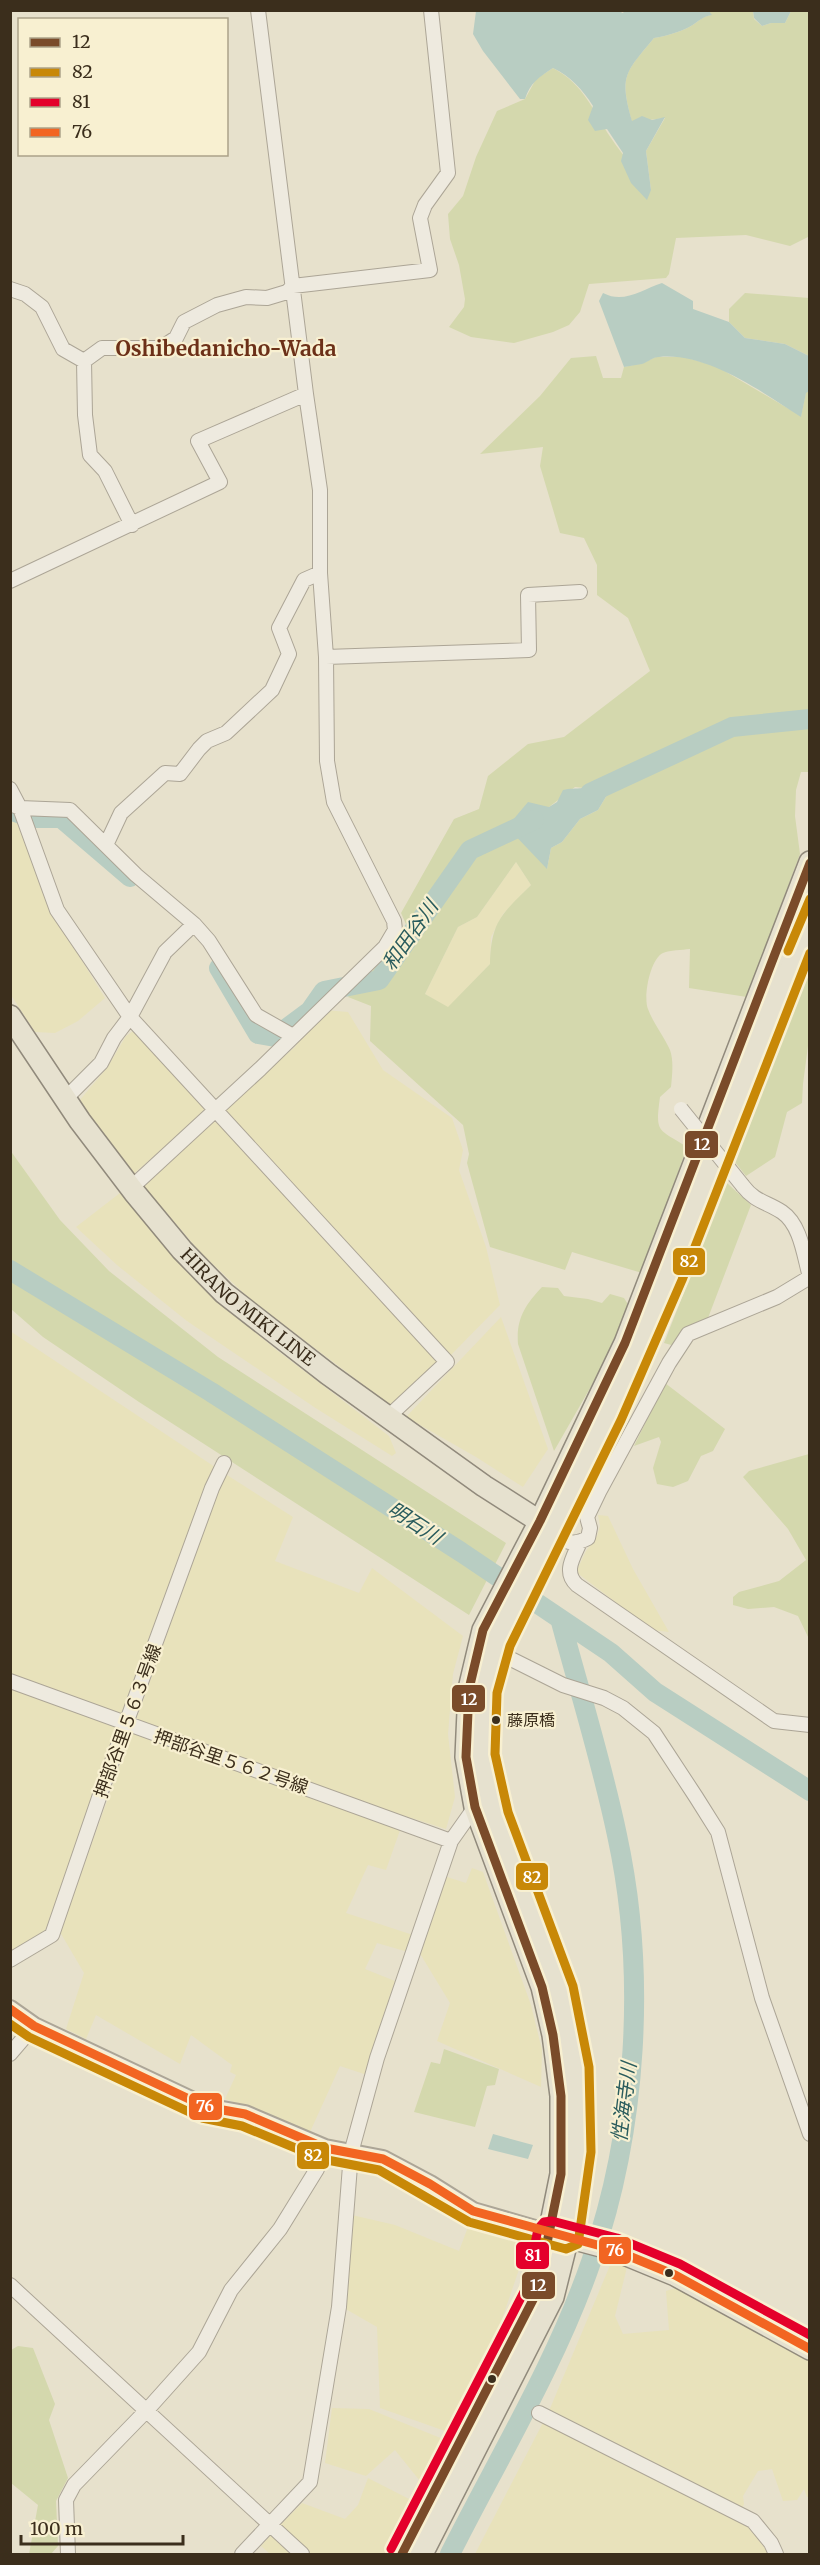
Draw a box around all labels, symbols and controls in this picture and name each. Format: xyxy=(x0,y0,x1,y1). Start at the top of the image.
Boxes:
legend xyxy=(18,18,228,156)
text: 12 xyxy=(72,30,91,53)
text: 82 xyxy=(72,60,93,83)
text: 81 xyxy=(72,90,90,113)
text: 76 xyxy=(72,120,92,143)
district label: Oshibedanicho-Wada xyxy=(115,335,337,362)
water label: 和田谷川 xyxy=(376,893,444,975)
line badge: 12 xyxy=(684,1130,719,1159)
text: 12 xyxy=(694,1134,710,1154)
street label: HIRANO MIKI LINE xyxy=(176,1243,320,1371)
line badge: 82 xyxy=(672,1247,706,1276)
text: 82 xyxy=(679,1251,699,1271)
water label: 明石川 xyxy=(383,1496,449,1550)
street label: 押部谷里５６３号線 xyxy=(89,1641,166,1801)
line badge: 12 xyxy=(451,1684,486,1713)
text: 12 xyxy=(461,1689,477,1709)
place label: 藤原橋 xyxy=(507,1710,555,1730)
marker: 藤原橋 xyxy=(490,1714,502,1726)
street label: 押部谷里５６２号線 xyxy=(151,1724,311,1799)
line badge: 82 xyxy=(515,1862,549,1891)
text: 82 xyxy=(522,1867,542,1887)
water label: 性海寺川 xyxy=(606,2059,641,2143)
line badge: 76 xyxy=(188,2092,223,2121)
text: 76 xyxy=(196,2096,214,2116)
line badge: 82 xyxy=(296,2141,330,2170)
text: 82 xyxy=(303,2145,323,2165)
line badge: 76 xyxy=(598,2236,632,2265)
text: 76 xyxy=(606,2240,624,2260)
line badge: 81 xyxy=(515,2241,550,2270)
text: 81 xyxy=(525,2245,542,2265)
unlabelled marker xyxy=(663,2267,675,2279)
line badge: 12 xyxy=(521,2271,556,2300)
text: 12 xyxy=(530,2275,546,2295)
unlabelled marker xyxy=(486,2373,498,2385)
scale bar xyxy=(21,2508,183,2546)
text: 100 m xyxy=(30,2517,83,2540)

